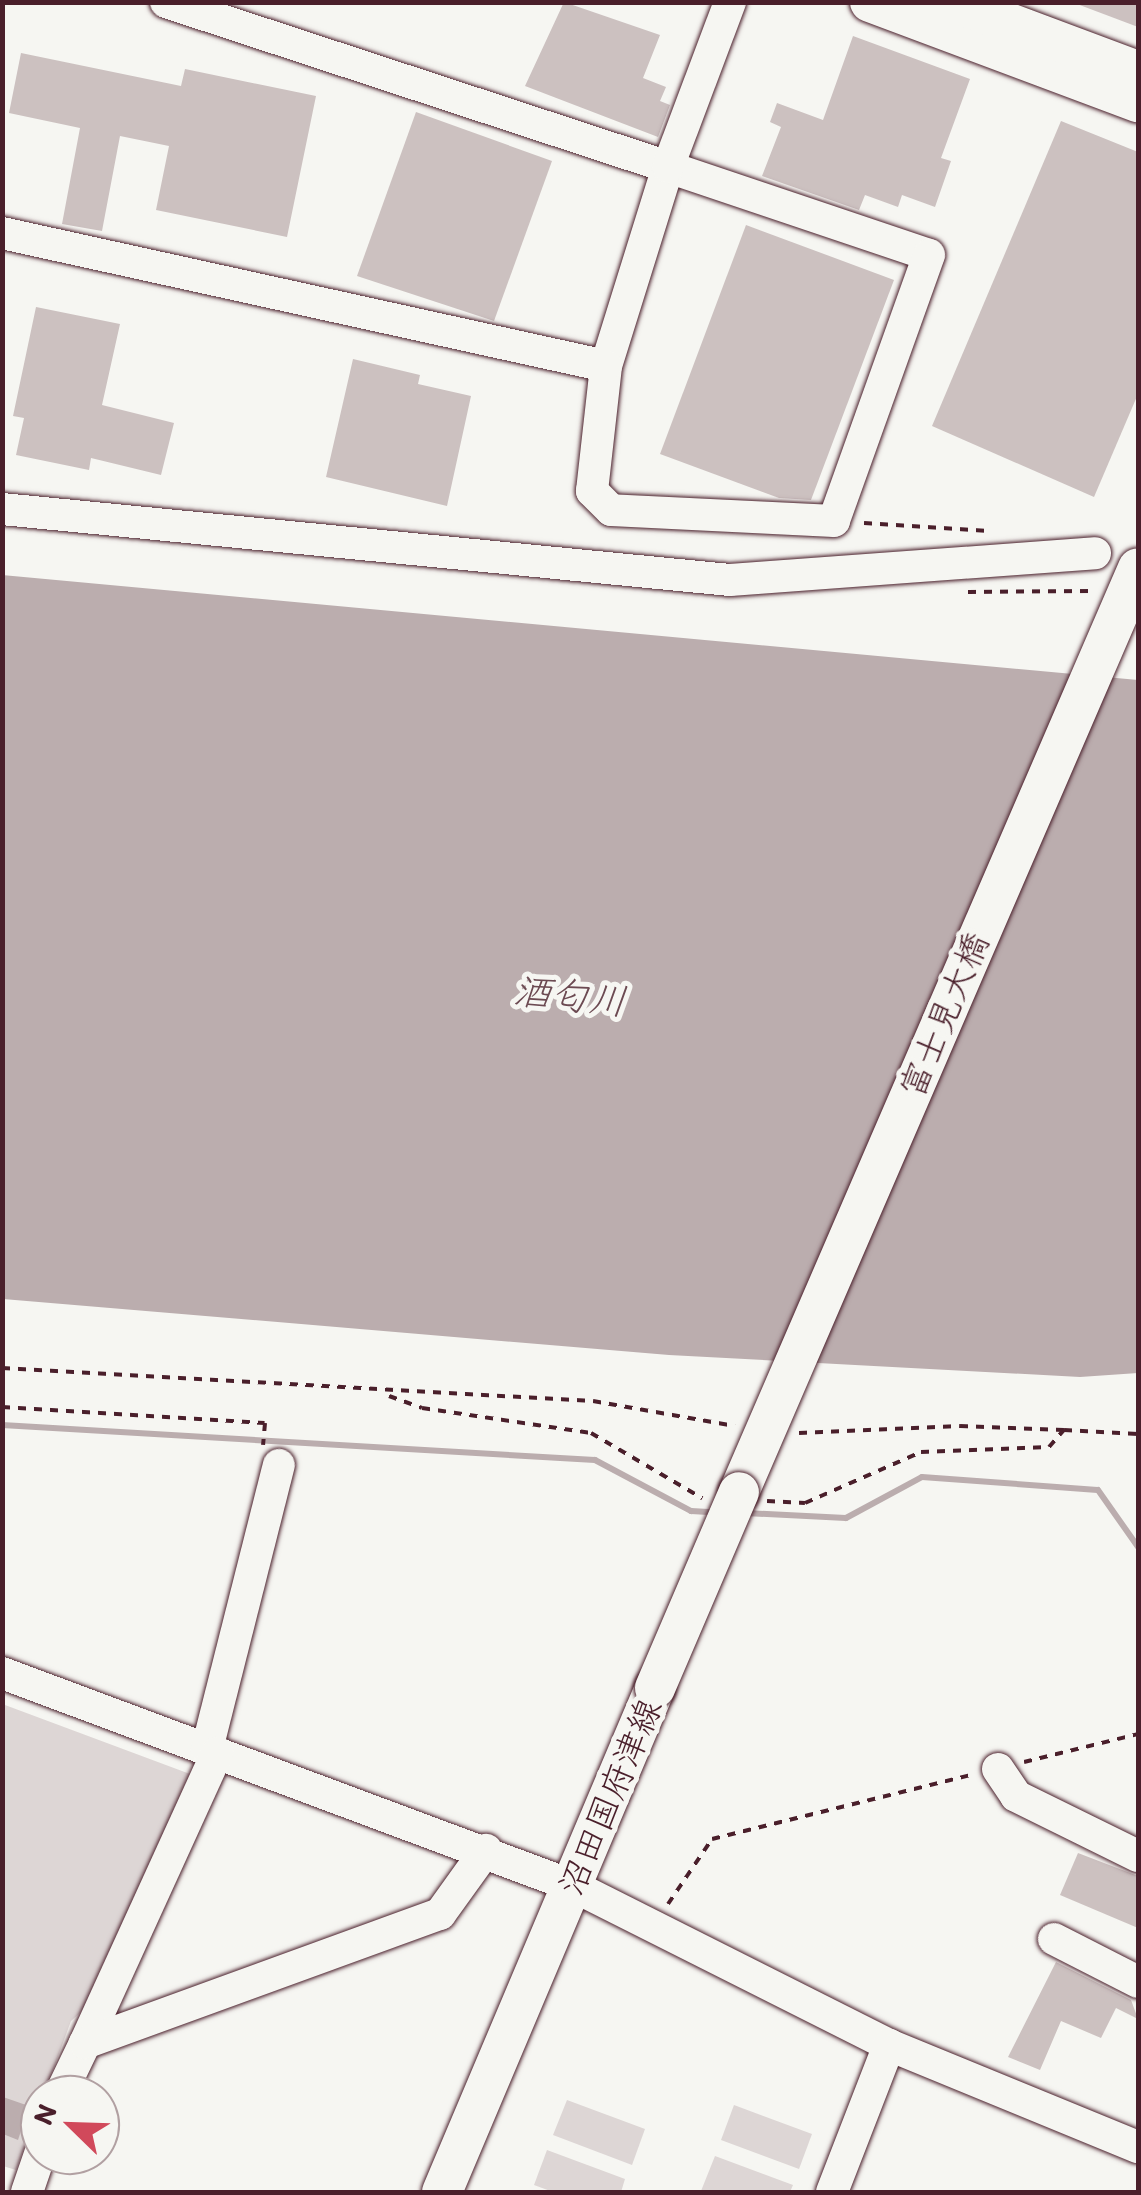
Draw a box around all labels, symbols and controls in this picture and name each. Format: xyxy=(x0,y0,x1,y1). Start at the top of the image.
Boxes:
street label: 富士見大橋 xyxy=(890,926,998,1104)
water label: 酒匂川 xyxy=(511,968,629,1026)
street label: 沼田国府津線 xyxy=(550,1692,670,1902)
north arrow xyxy=(20,2075,120,2175)
text: N xyxy=(25,2099,64,2129)

